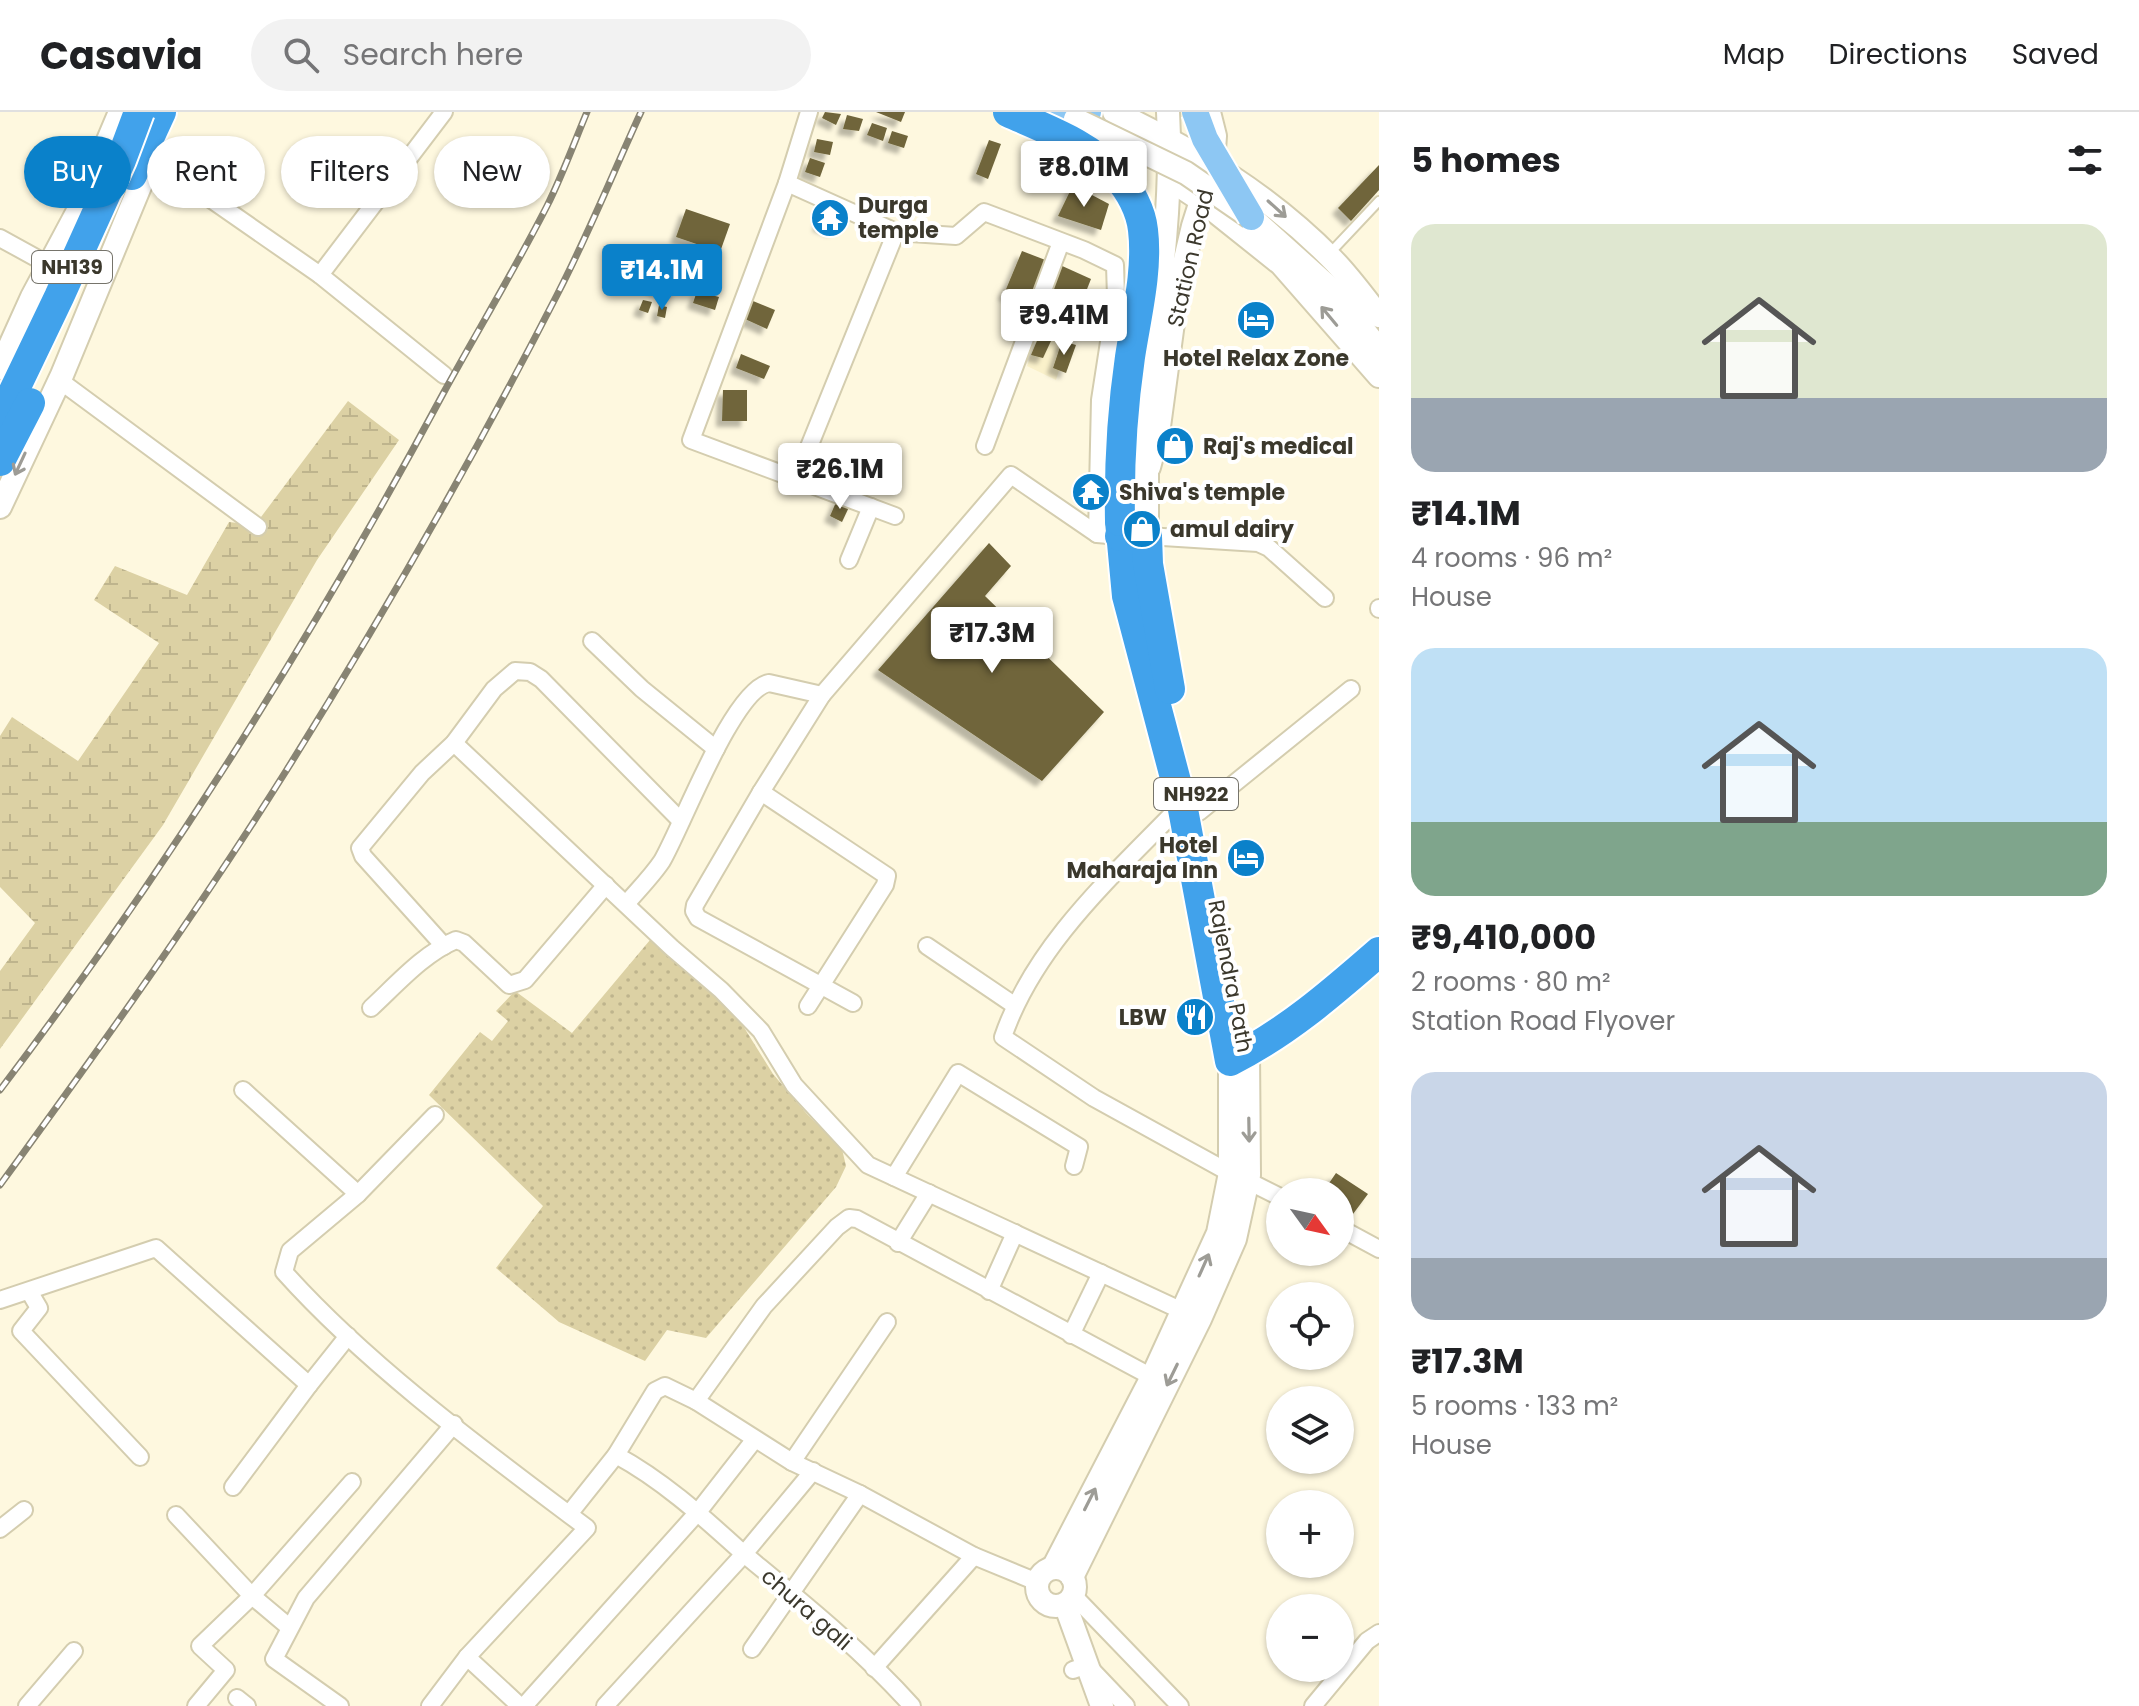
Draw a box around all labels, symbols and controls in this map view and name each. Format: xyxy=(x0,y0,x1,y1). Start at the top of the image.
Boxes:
search box xyxy=(251,19,811,91)
text: Casavia xyxy=(40,29,203,82)
icon: search xyxy=(279,33,323,77)
text: Search here xyxy=(343,33,523,76)
text: Map xyxy=(1723,35,1785,74)
text: Directions xyxy=(1829,35,1968,74)
text: Saved xyxy=(2012,35,2099,74)
chip: Buy xyxy=(24,136,131,208)
chip: Rent xyxy=(147,136,265,208)
chip: Filters xyxy=(281,136,418,208)
chip: New xyxy=(434,136,550,208)
text: 5 homes xyxy=(1411,136,1561,184)
icon: filters xyxy=(2063,138,2107,182)
pin: ₹8.01M xyxy=(1019,141,1149,209)
text: ₹8.01M xyxy=(1039,149,1129,185)
street label: Station Road xyxy=(1160,186,1221,330)
place label: Durga temple xyxy=(858,190,939,246)
temple icon: Durga temple xyxy=(809,197,851,239)
one-way arrow xyxy=(1266,200,1286,218)
pin: ₹14.1M xyxy=(597,244,727,312)
road number: NH139 xyxy=(32,251,112,283)
text: ₹14.1M xyxy=(620,252,704,288)
icon: home xyxy=(1687,276,1831,420)
pin: ₹9.41M xyxy=(999,289,1129,357)
text: ₹9.41M xyxy=(1019,297,1109,333)
hotel icon: Hotel Relax Zone xyxy=(1235,299,1277,341)
one-way arrow xyxy=(1320,307,1338,327)
place label: Hotel Relax Zone xyxy=(1163,343,1349,374)
shop icon: Raj's medical xyxy=(1154,425,1196,467)
place label: Raj's medical xyxy=(1203,431,1354,462)
pin: ₹26.1M xyxy=(775,443,905,511)
one-way arrow xyxy=(12,451,27,476)
text: ₹26.1M xyxy=(796,451,884,487)
temple icon: Shiva's temple xyxy=(1070,471,1112,513)
place label: Shiva's temple xyxy=(1119,477,1285,508)
text: ₹14.1M xyxy=(1411,489,1521,537)
shop icon: amul dairy xyxy=(1121,508,1163,550)
place label: amul dairy xyxy=(1170,514,1294,545)
text: 4 rooms · 96 m² xyxy=(1411,540,1612,576)
text: House xyxy=(1411,579,1492,615)
pin: ₹17.3M xyxy=(927,607,1057,675)
text: ₹17.3M xyxy=(949,615,1035,651)
icon: home xyxy=(1687,700,1831,844)
road number: NH922 xyxy=(1154,778,1238,810)
place label: Hotel Maharaja Inn xyxy=(1067,830,1218,886)
hotel icon: Hotel Maharaja Inn xyxy=(1225,837,1267,879)
street label: Rajendra Path xyxy=(1201,897,1261,1055)
text: ₹9,410,000 xyxy=(1411,913,1596,961)
text: 2 rooms · 80 m² xyxy=(1411,964,1611,1000)
restaurant icon: LBW xyxy=(1174,996,1216,1038)
place label: LBW xyxy=(1119,1002,1167,1033)
text: Station Road Flyover xyxy=(1411,1003,1675,1039)
one-way arrow xyxy=(1241,1116,1256,1143)
icon: home xyxy=(1687,1124,1831,1268)
north arrow xyxy=(1266,1178,1354,1266)
map controls xyxy=(1266,1178,1354,1682)
one-way arrow xyxy=(1197,1253,1212,1278)
button: locate xyxy=(1266,1282,1354,1370)
text: ₹17.3M xyxy=(1411,1337,1524,1385)
one-way arrow xyxy=(1164,1362,1179,1386)
button: layers xyxy=(1266,1386,1354,1474)
text: 5 rooms · 133 m² xyxy=(1411,1388,1618,1424)
text: House xyxy=(1411,1427,1492,1463)
one-way arrow xyxy=(1082,1487,1098,1511)
button: + xyxy=(1266,1490,1354,1578)
street label: chura gali xyxy=(755,1561,859,1658)
button: − xyxy=(1266,1594,1354,1682)

